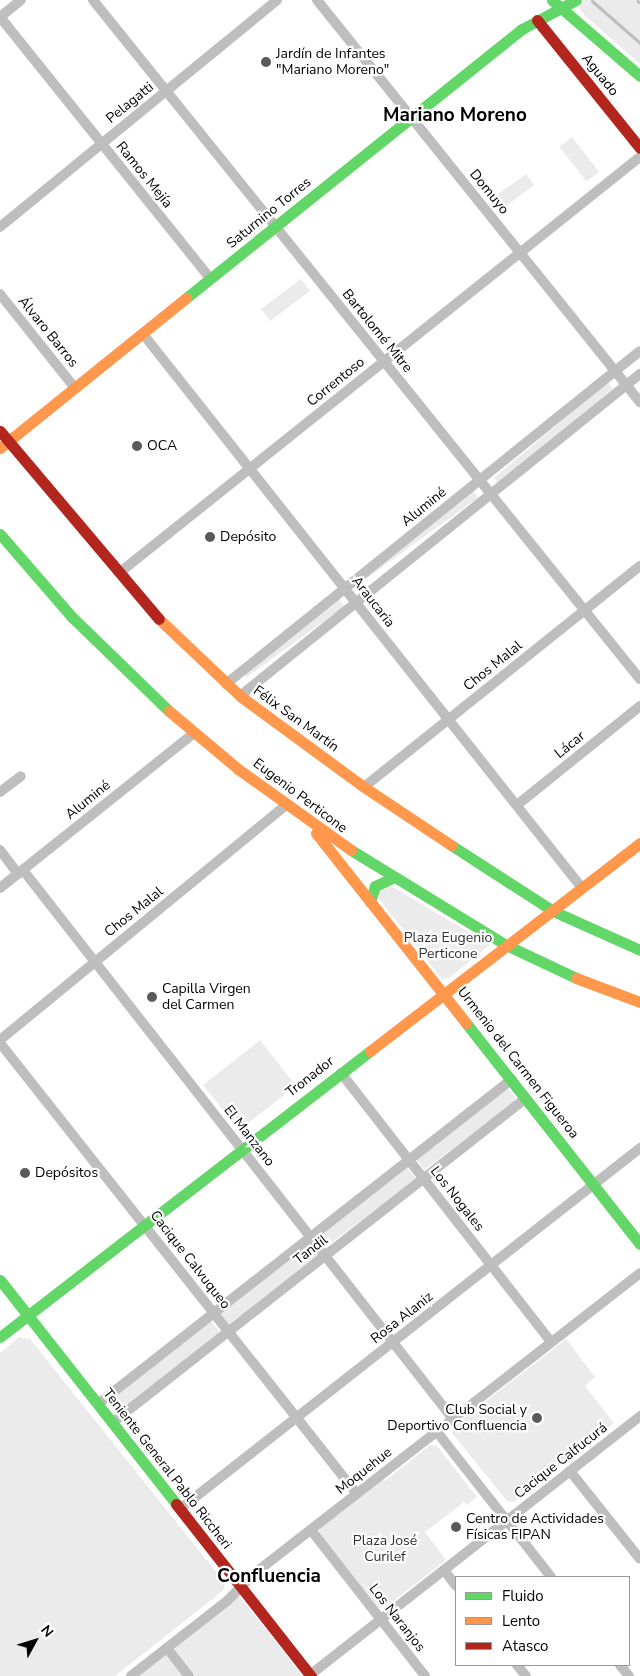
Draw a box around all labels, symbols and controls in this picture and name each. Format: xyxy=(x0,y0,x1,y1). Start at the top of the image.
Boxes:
place label: Jardín de Infantes "Mariano Moreno" xyxy=(276,46,389,78)
street label: Aguado xyxy=(578,50,622,100)
marker: Jardín de Infantes "Mariano Moreno" xyxy=(260,56,272,68)
street label: Pelagatti xyxy=(103,79,157,127)
district label: Mariano Moreno xyxy=(383,105,527,127)
street label: Ramos Mejía xyxy=(112,139,176,211)
street label: Domuyo xyxy=(466,166,512,218)
street label: Saturnino Torres xyxy=(223,174,315,252)
street label: Bartolomé Mitre xyxy=(338,286,416,376)
street label: Álvaro Barros xyxy=(14,293,82,371)
street label: Correntoso xyxy=(304,354,368,410)
place label: OCA xyxy=(147,438,177,454)
marker: OCA xyxy=(131,440,143,452)
street label: Aluminé xyxy=(398,484,450,530)
place label: Depósito xyxy=(220,529,276,545)
marker: Depósito xyxy=(204,531,216,543)
street label: Araucaria xyxy=(348,573,398,631)
street label: Chos Malal xyxy=(460,637,526,695)
street label: Félix San Martín xyxy=(250,682,342,756)
street label: Lácar xyxy=(552,728,588,762)
street label: Eugenio Perticone xyxy=(250,755,350,837)
street label: Aluminé xyxy=(62,777,114,823)
street label: Chos Malal xyxy=(101,883,167,941)
park label: Plaza Eugenio Perticone xyxy=(404,930,492,962)
place label: Capilla Virgen del Carmen xyxy=(162,981,251,1014)
street label: Urmenio del Carmen Figueroa xyxy=(454,984,582,1142)
marker: Capilla Virgen del Carmen xyxy=(146,991,158,1003)
street label: Tronador xyxy=(283,1053,337,1101)
street label: El Manzano xyxy=(220,1102,278,1170)
street label: Los Nogales xyxy=(426,1163,488,1235)
place label: Depósitos xyxy=(35,1165,98,1181)
marker: Depósitos xyxy=(19,1167,31,1179)
street label: Cacique Calvuqueo xyxy=(146,1207,234,1313)
street label: Tandil xyxy=(291,1232,331,1268)
street label: Rosa Alaniz xyxy=(368,1289,436,1347)
street label: Teniente General Pablo Riccheri xyxy=(99,1385,235,1553)
place label: Club Social y Deportivo Confluencia xyxy=(387,1402,527,1434)
marker: Club Social y Deportivo Confluencia xyxy=(531,1412,543,1424)
street label: Cacique Calfucurá xyxy=(511,1420,611,1502)
street label: Moquehue xyxy=(333,1444,395,1498)
place label: Centro de Actividades Físicas FIPAN xyxy=(466,1511,604,1544)
marker: Centro de Actividades Físicas FIPAN xyxy=(450,1521,462,1533)
park label: Plaza José Curilef xyxy=(353,1533,417,1565)
district label: Confluencia xyxy=(217,1566,321,1588)
legend xyxy=(455,1576,630,1666)
street label: Los Naranjos xyxy=(365,1581,429,1655)
text: Fluido xyxy=(502,1586,544,1606)
text: Lento xyxy=(502,1611,540,1631)
north arrow xyxy=(10,1616,60,1666)
text: N xyxy=(36,1621,58,1641)
text: Atasco xyxy=(502,1636,548,1656)

